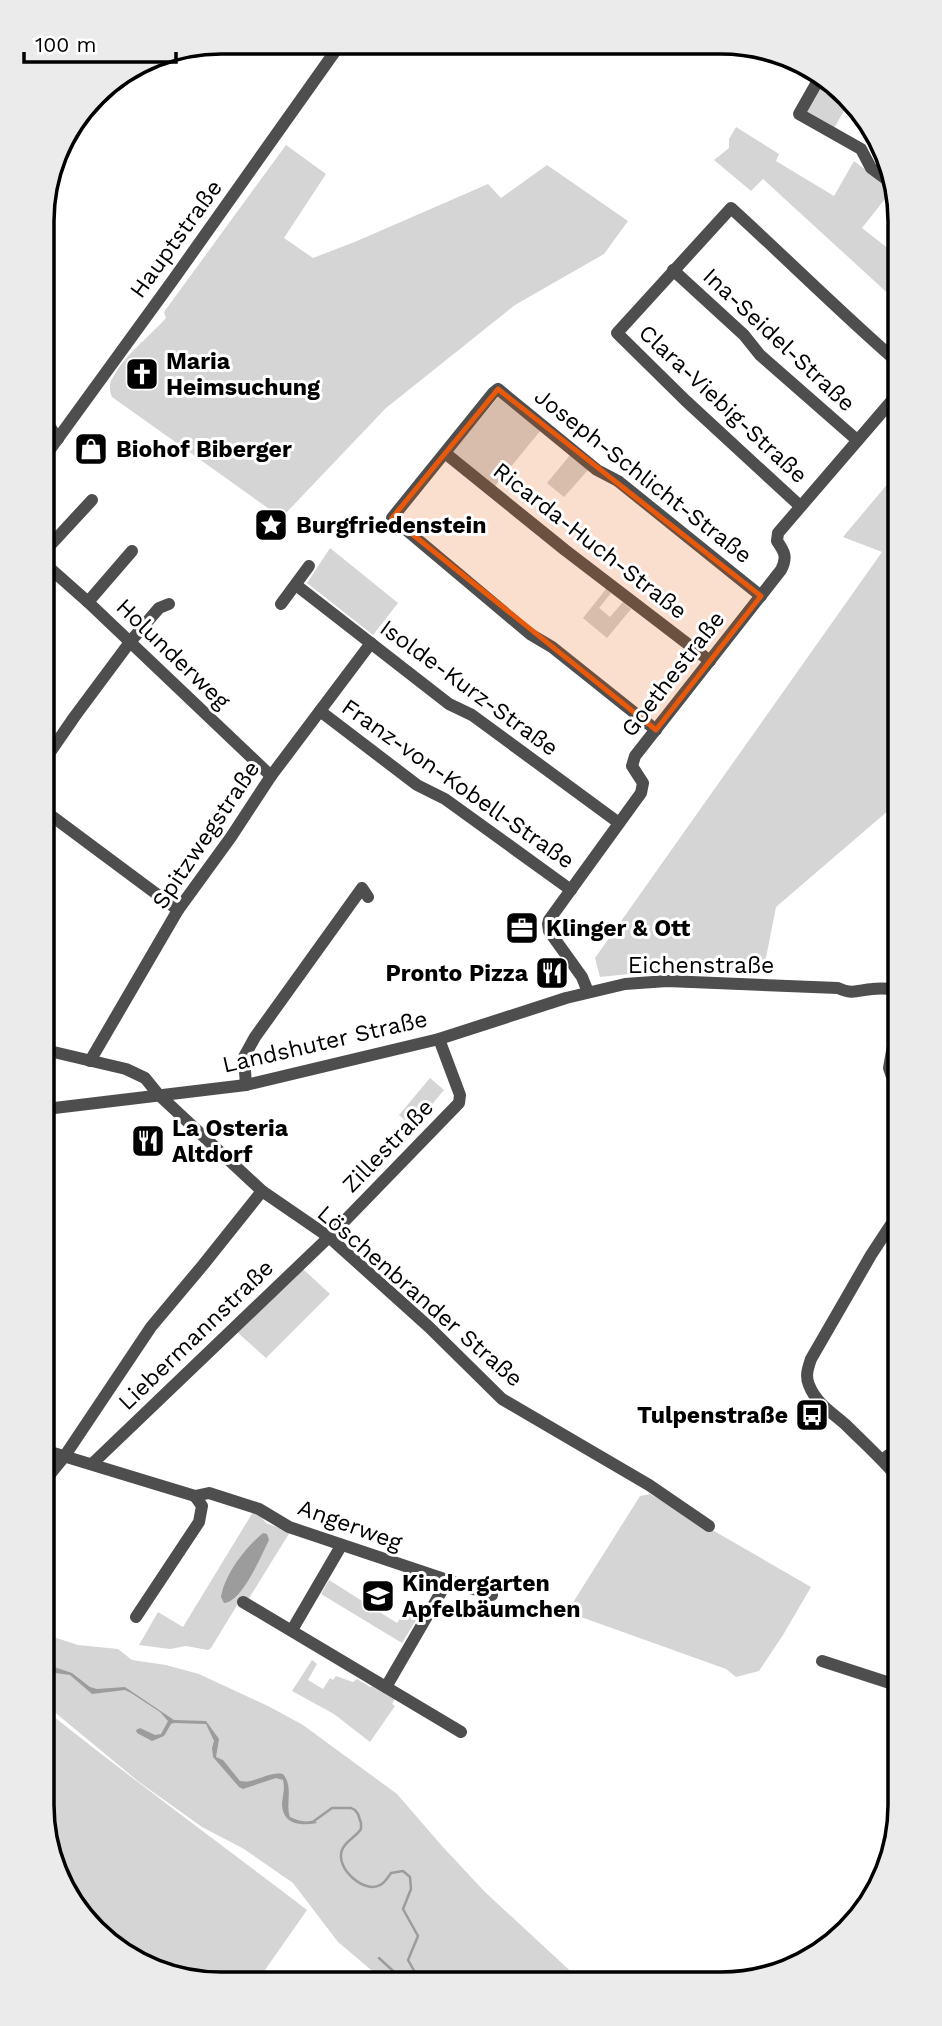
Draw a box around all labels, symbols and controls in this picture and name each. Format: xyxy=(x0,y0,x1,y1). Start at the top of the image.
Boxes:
scale bar xyxy=(24,21,177,65)
text: 100 m xyxy=(35,32,97,57)
street label: Hauptstraße xyxy=(124,175,228,303)
street label: Ina-Seidel-Straße xyxy=(697,263,861,417)
street label: Clara-Viebig-Straße xyxy=(633,319,813,489)
place label: Maria Heimsuchung xyxy=(166,348,320,401)
church icon: Maria Heimsuchung xyxy=(123,355,161,393)
street label: Joseph-Schlicht-Straße xyxy=(529,383,757,569)
shop icon: Biohof Biberger xyxy=(72,430,110,468)
place label: Biohof Biberger xyxy=(116,436,292,463)
street label: Ricarda-Huch-Straße xyxy=(488,457,692,625)
place icon: Burgfriedenstein xyxy=(252,506,290,544)
place label: Burgfriedenstein xyxy=(296,512,487,539)
street label: Holunderweg xyxy=(111,593,236,715)
street label: Goethestraße xyxy=(616,606,730,742)
street label: Isolde-Kurz-Straße xyxy=(375,614,563,762)
street label: Franz-von-Kobell-Straße xyxy=(337,693,579,875)
street label: Spitzwegstraße xyxy=(147,756,265,914)
office icon: Klinger & Ott xyxy=(503,909,541,947)
place label: Klinger & Ott xyxy=(546,915,690,942)
street label: Eichenstraße xyxy=(628,952,774,979)
restaurant icon: Pronto Pizza xyxy=(533,954,571,992)
place label: Pronto Pizza xyxy=(385,960,529,987)
street label: Landshuter Straße xyxy=(220,1005,430,1079)
street label: Zillestraße xyxy=(337,1094,439,1198)
place label: La Osteria Altdorf xyxy=(172,1115,289,1168)
restaurant icon: La Osteria Altdorf xyxy=(129,1122,167,1160)
street label: Löschenbrander Straße xyxy=(312,1200,528,1392)
street label: Liebermannstraße xyxy=(113,1254,279,1416)
bus stop icon: Tulpenstraße xyxy=(793,1396,831,1434)
place label: Tulpenstraße xyxy=(637,1402,788,1429)
street label: Angerweg xyxy=(294,1494,406,1557)
place label: Kindergarten Apfelbäumchen xyxy=(402,1570,581,1623)
school or university icon: Kindergarten Apfelbäumchen xyxy=(359,1577,397,1615)

